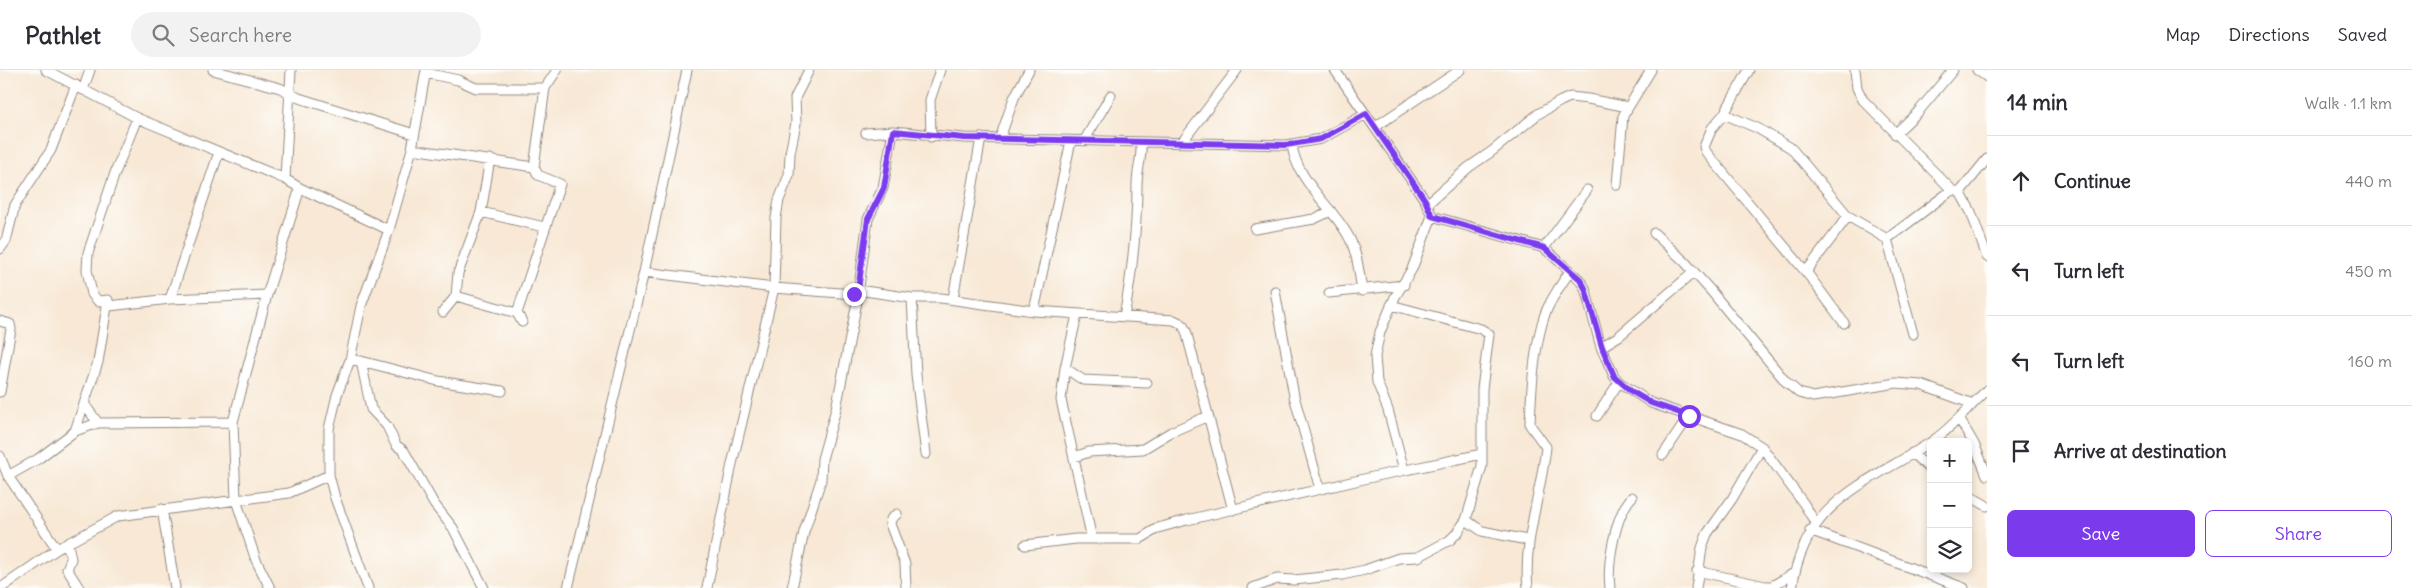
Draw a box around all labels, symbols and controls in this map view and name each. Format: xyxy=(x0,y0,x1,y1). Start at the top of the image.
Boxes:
search box xyxy=(131,12,481,57)
text: Pathlet xyxy=(25,20,101,50)
icon: search xyxy=(149,21,177,49)
text: Search here xyxy=(189,23,292,47)
text: Map xyxy=(2165,23,2200,46)
text: Directions xyxy=(2228,23,2310,46)
text: Saved xyxy=(2338,23,2387,46)
text: 14 min xyxy=(2007,89,2068,116)
text: Walk · 1.1 km xyxy=(2305,93,2392,113)
icon: ahead xyxy=(2007,167,2035,195)
text: Continue xyxy=(2054,169,2131,193)
text: 440 m xyxy=(2345,171,2392,191)
icon: left xyxy=(2007,257,2035,285)
text: Turn left xyxy=(2054,259,2124,283)
text: 450 m xyxy=(2345,261,2392,281)
route end xyxy=(843,283,866,306)
icon: left xyxy=(2007,347,2035,375)
text: Turn left xyxy=(2054,349,2124,373)
text: 160 m xyxy=(2348,351,2392,371)
route start xyxy=(1678,405,1701,428)
icon: arrive xyxy=(2007,437,2035,465)
map controls xyxy=(1927,438,1972,573)
button: + xyxy=(1927,438,1972,483)
text: Arrive at destination xyxy=(2054,439,2227,463)
button: − xyxy=(1927,483,1972,528)
button: Save xyxy=(2007,510,2195,557)
button: Share xyxy=(2205,510,2392,557)
button: layers xyxy=(1927,528,1972,573)

